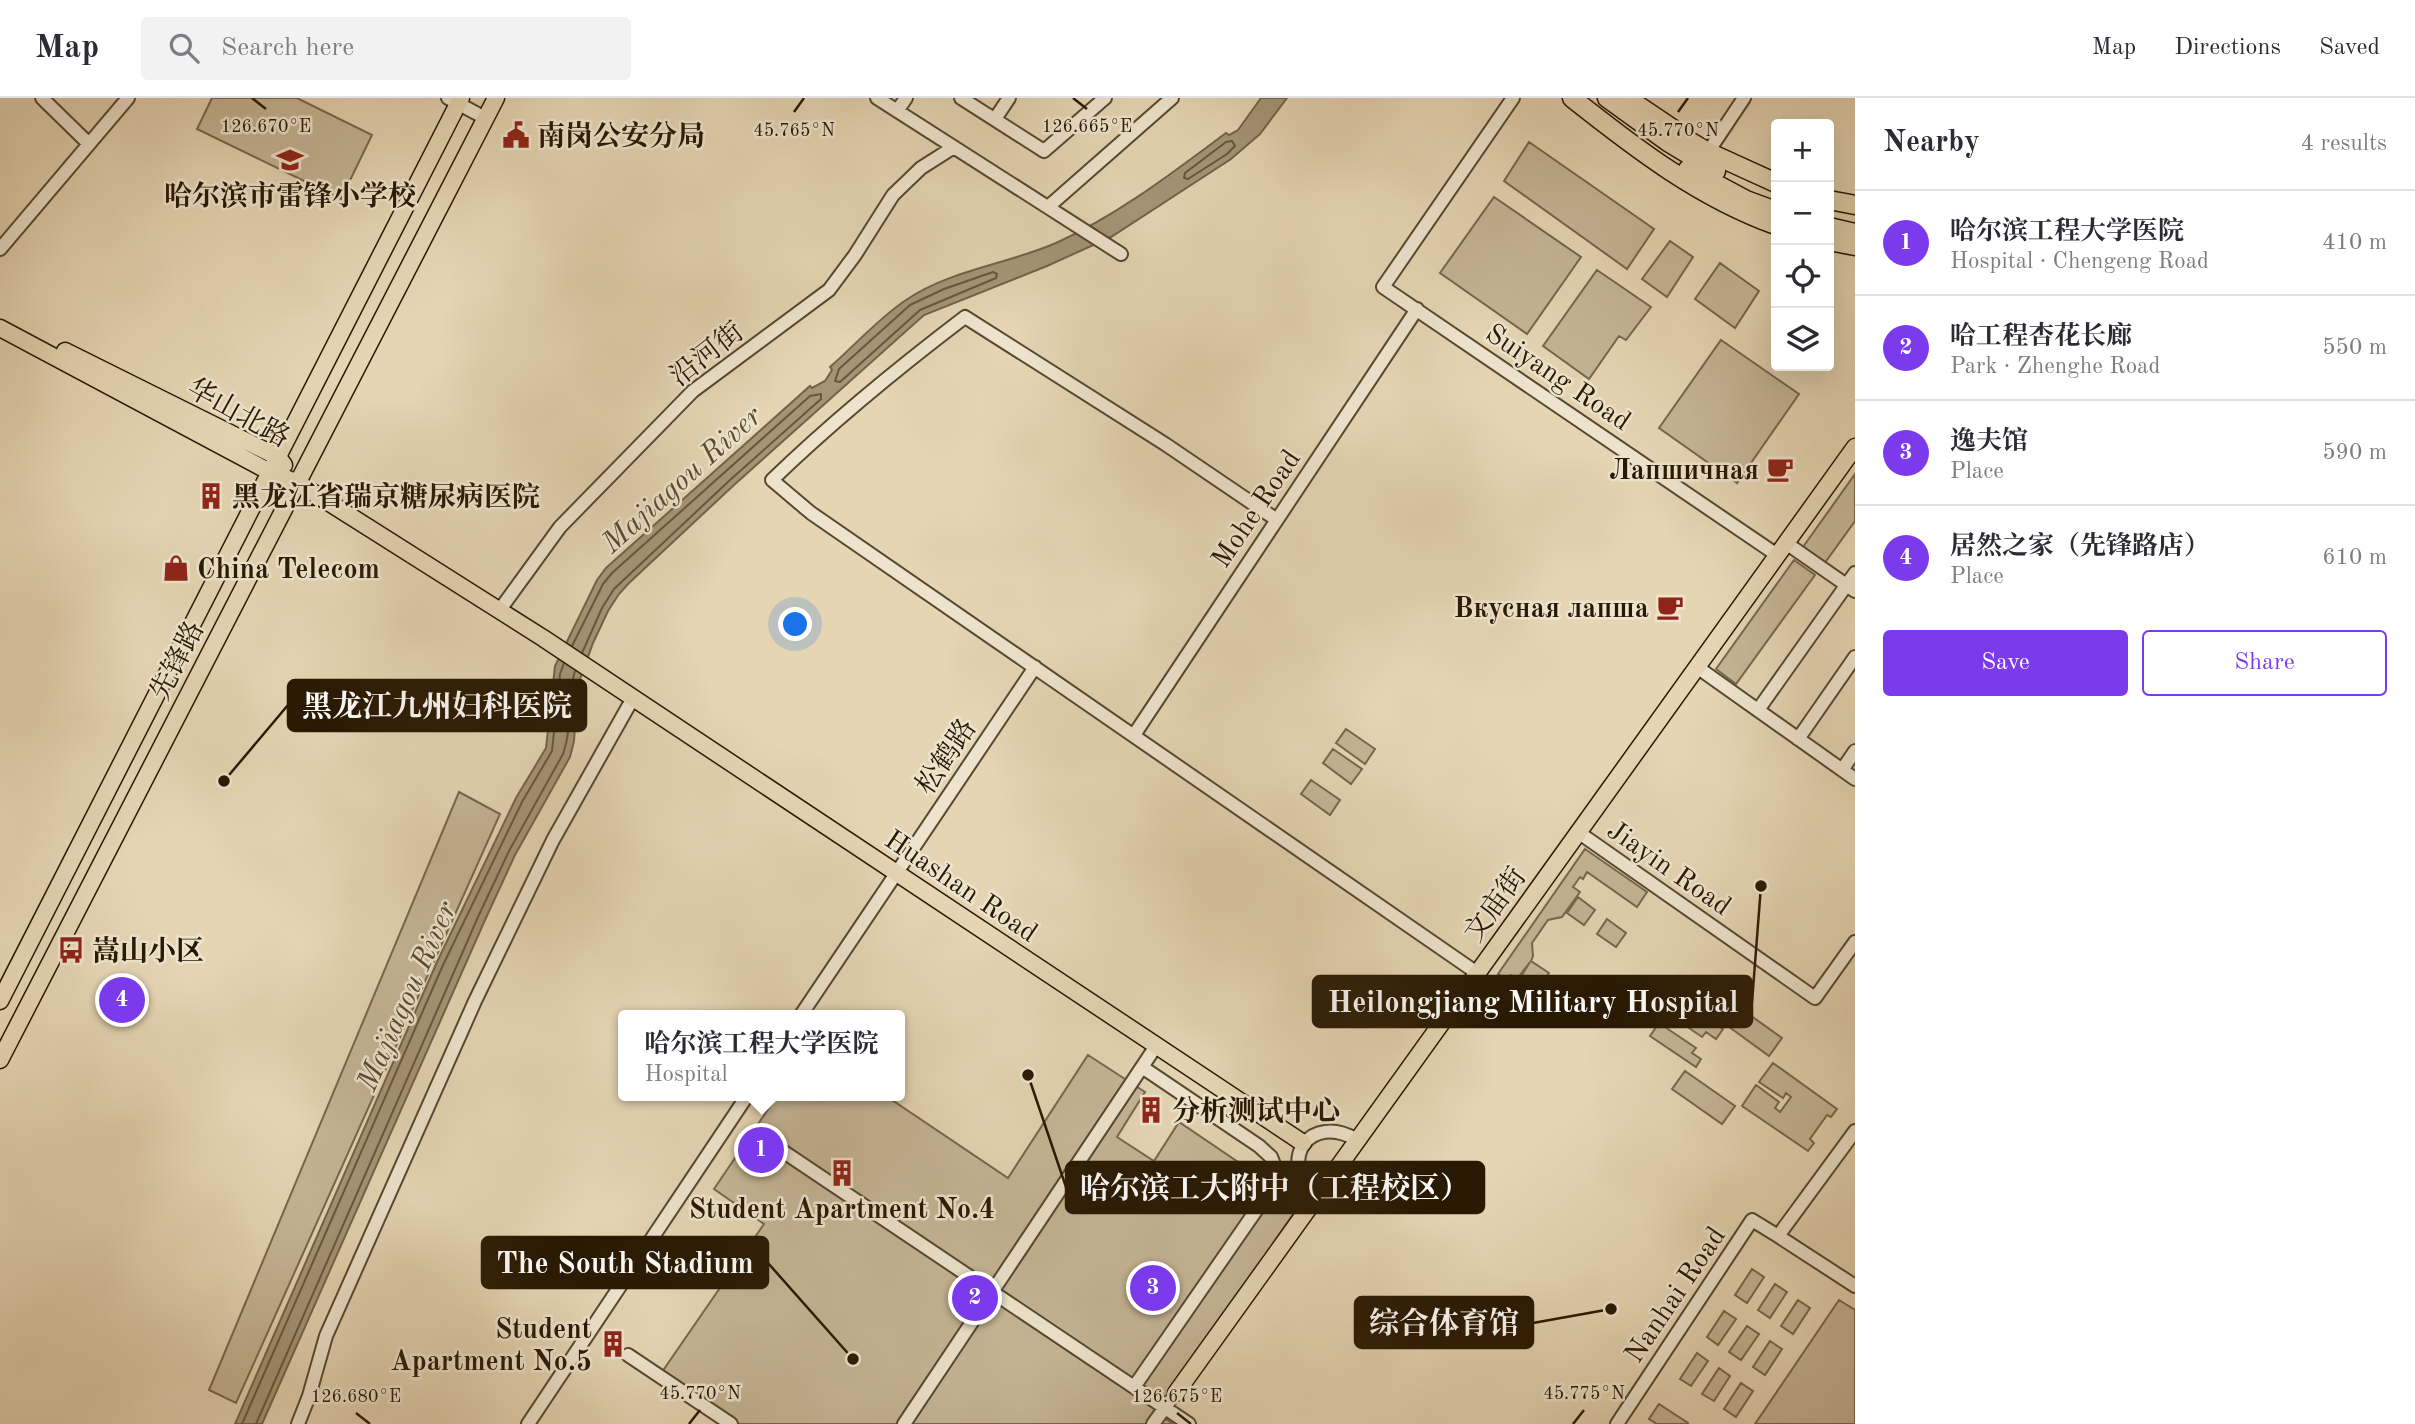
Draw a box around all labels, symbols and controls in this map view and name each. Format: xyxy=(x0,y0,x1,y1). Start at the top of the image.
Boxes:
search box xyxy=(141,17,631,80)
icon: search xyxy=(165,29,203,67)
text: Map xyxy=(35,32,99,65)
text: Search here xyxy=(221,35,354,61)
text: Map xyxy=(2092,36,2136,60)
text: Directions xyxy=(2174,36,2281,60)
text: Saved xyxy=(2319,36,2380,60)
text: 126.670°E xyxy=(221,118,311,136)
text: 126.665°E xyxy=(1042,118,1132,136)
map controls xyxy=(1771,119,1834,371)
button: + xyxy=(1771,119,1834,182)
public building icon: 南岗公安分局 xyxy=(501,120,531,150)
place label: 南岗公安分局 xyxy=(537,120,705,152)
text: 45.765°N xyxy=(753,122,835,140)
text: 45.770°N xyxy=(1637,122,1719,140)
text: Nearby xyxy=(1883,128,1980,158)
text: 4 results xyxy=(2301,132,2387,155)
school or university icon: 哈尔滨市雷锋小学校 xyxy=(275,145,305,175)
place label: 哈尔滨市雷锋小学校 xyxy=(164,180,416,212)
button: − xyxy=(1771,182,1834,245)
text: 哈尔滨工程大学医院 xyxy=(1950,219,2184,245)
text: 1 xyxy=(1899,231,1913,254)
text: 410 m xyxy=(2322,231,2387,254)
button: locate xyxy=(1771,245,1834,308)
text: Hospital · Chengeng Road xyxy=(1950,250,2209,273)
button: layers xyxy=(1771,308,1834,371)
street label: 沿河街 xyxy=(664,316,750,392)
street label: Suiyang Road xyxy=(1480,320,1635,437)
text: 哈工程杏花长廊 xyxy=(1950,324,2132,350)
text: 2 xyxy=(1899,336,1913,359)
text: 550 m xyxy=(2322,336,2387,359)
text: Park · Zhenghe Road xyxy=(1950,355,2160,378)
street label: 华山北路 xyxy=(182,373,295,454)
water label: Majiagou River xyxy=(596,400,769,560)
text: 逸夫馆 xyxy=(1950,429,2028,455)
text: 3 xyxy=(1899,441,1913,464)
text: 590 m xyxy=(2322,441,2387,464)
street label: Mohe Road xyxy=(1208,446,1307,574)
cafe icon: Лапшичная xyxy=(1765,454,1795,484)
place label: Лапшичная xyxy=(1609,458,1759,486)
text: Place xyxy=(1950,460,2004,483)
building icon: 黑龙江省瑞京糖尿病医院 xyxy=(196,481,226,511)
place label: 黑龙江省瑞京糖尿病医院 xyxy=(232,481,540,513)
text: 居然之家（先锋路店） xyxy=(1950,534,2210,560)
text: 4 xyxy=(1899,546,1913,569)
text: 610 m xyxy=(2322,546,2387,569)
shop icon: China Telecom xyxy=(161,553,191,583)
place label: China Telecom xyxy=(197,557,380,585)
text: Place xyxy=(1950,565,2004,588)
cafe icon: Вкусная лапша xyxy=(1655,592,1685,622)
place label: Вкусная лапша xyxy=(1454,596,1649,624)
your location xyxy=(778,607,812,641)
street label: 先锋路 xyxy=(144,616,210,705)
button: Save xyxy=(1883,630,2128,696)
button: Share xyxy=(2142,630,2387,696)
callout: 黑龙江九州妇科医院 xyxy=(288,680,586,731)
text: 黑龙江九州妇科医院 xyxy=(302,690,572,723)
street label: 松鹤路 xyxy=(910,713,983,800)
street label: Jiayin Road xyxy=(1601,817,1735,922)
street label: Huashan Road xyxy=(879,826,1042,949)
street label: 文庙街 xyxy=(1458,862,1532,948)
water label: Majiagou River xyxy=(352,897,463,1097)
bus stop icon: 嵩山小区 xyxy=(56,935,86,965)
place label: 嵩山小区 xyxy=(92,936,204,967)
pin: 4 xyxy=(99,974,145,1026)
callout: Heilongjiang Military Hospital xyxy=(1313,976,1752,1027)
text: Heilongjiang Military Hospital xyxy=(1327,989,1739,1019)
popup xyxy=(618,1010,905,1101)
text: 哈尔滨工程大学医院 xyxy=(644,1032,879,1058)
text: Hospital xyxy=(644,1063,728,1086)
building icon: 分析测试中心 xyxy=(1136,1095,1166,1125)
place label: 分析测试中心 xyxy=(1172,1096,1340,1127)
pin: 1 xyxy=(738,1124,784,1176)
building icon: Student Apartment No.4 xyxy=(827,1158,857,1188)
callout: 哈尔滨工大附中（工程校区） xyxy=(1066,1162,1484,1213)
text: 哈尔滨工大附中（工程校区） xyxy=(1080,1172,1470,1205)
place label: Student Apartment No.4 xyxy=(689,1197,995,1225)
street label: Nanhai Road xyxy=(1621,1223,1732,1369)
callout: The South Stadium xyxy=(482,1237,768,1288)
text: The South Stadium xyxy=(496,1250,754,1280)
pin: 3 xyxy=(1130,1262,1176,1314)
pin: 2 xyxy=(952,1272,998,1324)
callout: 综合体育馆 xyxy=(1355,1297,1533,1348)
text: 综合体育馆 xyxy=(1369,1307,1519,1340)
place label: Student Apartment No.5 xyxy=(390,1317,592,1377)
building icon: Student Apartment No.5 xyxy=(598,1329,628,1359)
text: 45.770°N xyxy=(659,1385,741,1403)
text: 45.775°N xyxy=(1543,1385,1625,1403)
text: 126.680°E xyxy=(311,1388,401,1406)
text: 126.675°E xyxy=(1132,1388,1222,1406)

